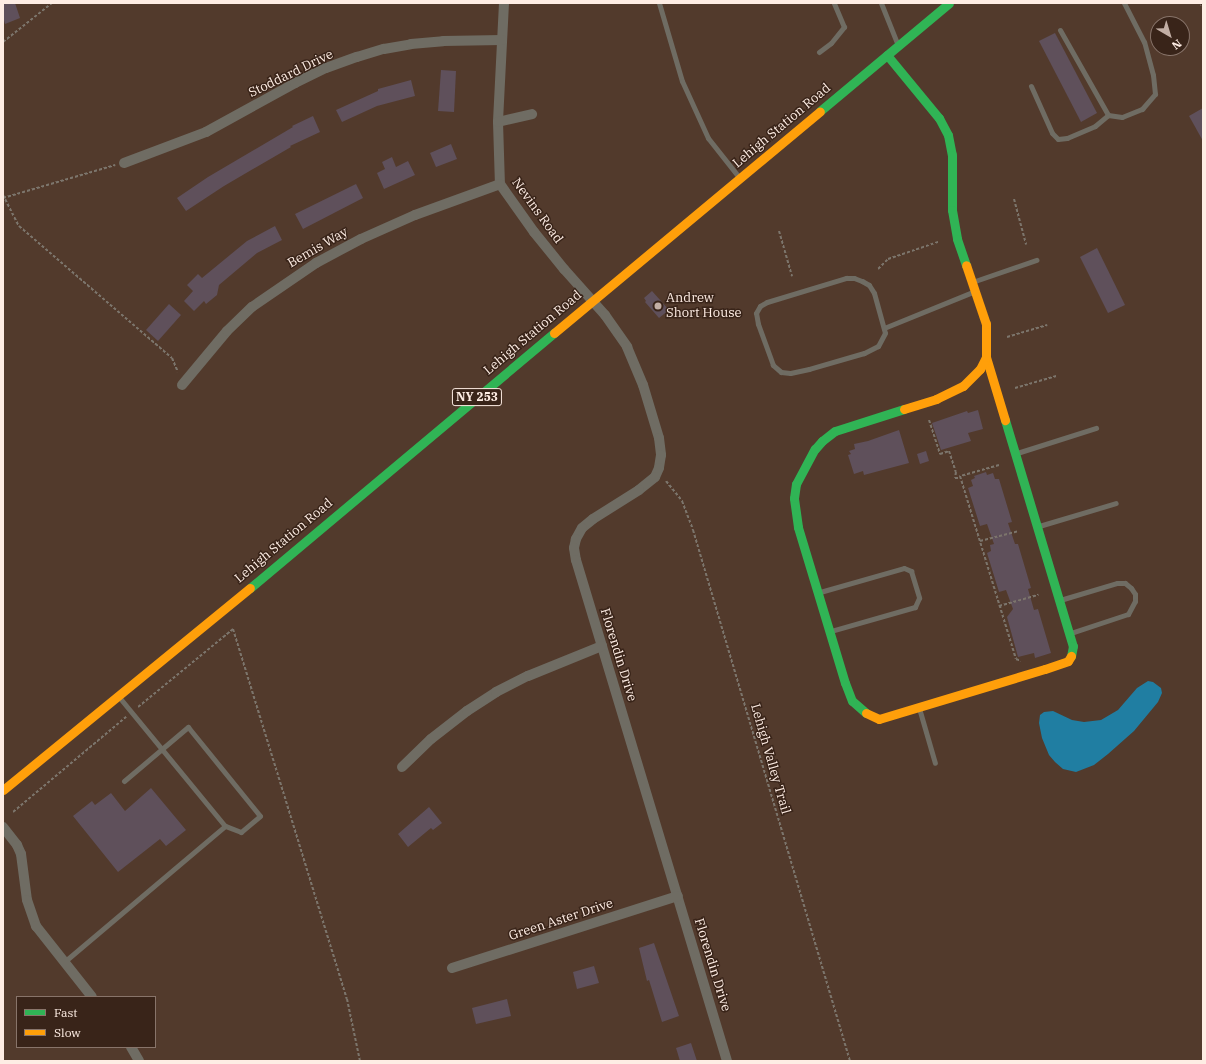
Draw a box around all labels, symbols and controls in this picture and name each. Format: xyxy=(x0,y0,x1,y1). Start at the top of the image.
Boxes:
north arrow xyxy=(1150,16,1190,56)
text: N xyxy=(1169,36,1185,53)
street label: Stoddard Drive xyxy=(246,47,336,101)
street label: Lehigh Station Road xyxy=(730,81,834,171)
street label: Nevins Road xyxy=(508,175,566,247)
street label: Bemis Way xyxy=(285,224,351,272)
street label: Lehigh Station Road xyxy=(481,288,585,378)
place label: Andrew Short House xyxy=(666,291,742,322)
marker: Andrew Short House xyxy=(653,301,663,311)
road number: NY 253 xyxy=(451,387,503,407)
street label: Lehigh Station Road xyxy=(232,496,336,586)
street label: Florendin Drive xyxy=(596,607,640,703)
street label: Lehigh Valley Trail xyxy=(747,702,793,816)
street label: Green Aster Drive xyxy=(507,896,615,944)
street label: Florendin Drive xyxy=(690,917,734,1013)
legend xyxy=(16,996,156,1048)
text: Fast xyxy=(54,1005,78,1020)
text: Slow xyxy=(54,1025,81,1040)

